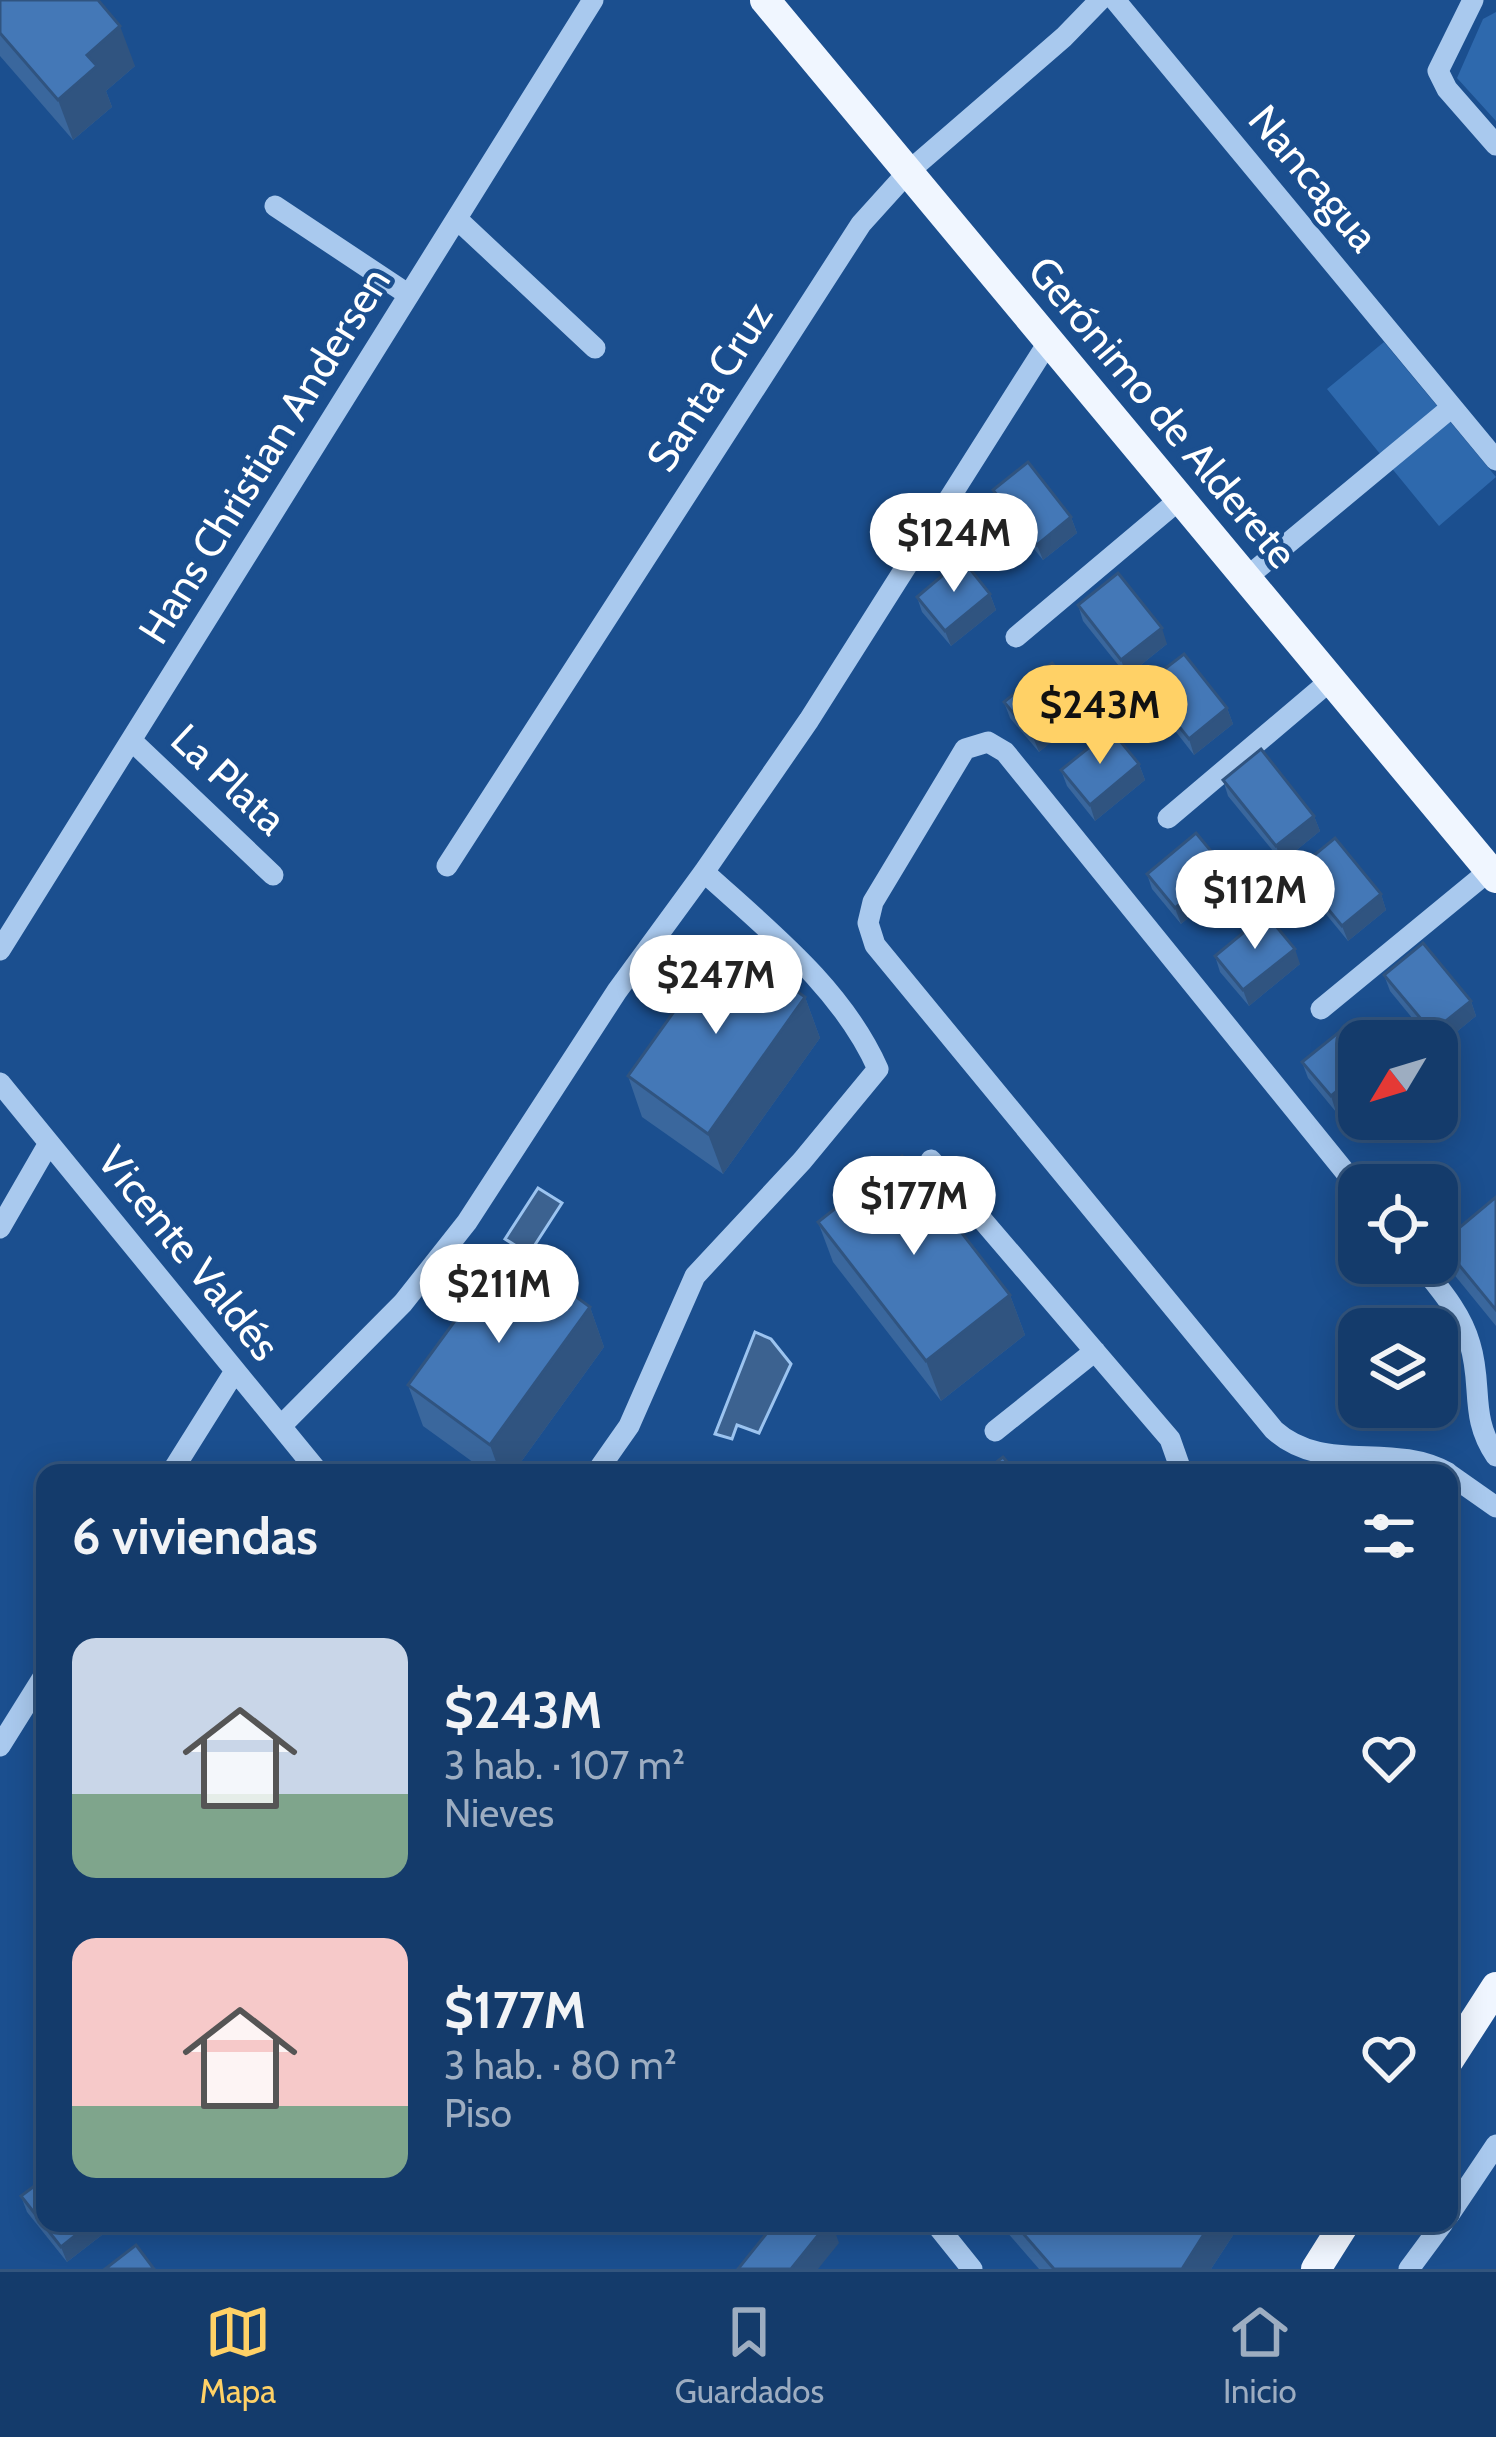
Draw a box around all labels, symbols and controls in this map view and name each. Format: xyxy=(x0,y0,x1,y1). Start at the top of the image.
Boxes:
street label: Nancagua xyxy=(1238,94,1390,262)
street label: Gerónimo de Alderete xyxy=(1017,245,1309,579)
street label: Hans Christian Andersen xyxy=(127,257,401,653)
street label: Santa Cruz xyxy=(635,291,783,481)
pin: $124M xyxy=(870,493,1038,595)
text: $124M xyxy=(897,508,1011,556)
pin: $243M xyxy=(1016,665,1184,767)
text: $243M xyxy=(1040,680,1160,728)
street label: La Plata xyxy=(161,713,297,845)
pin: $112M xyxy=(1171,850,1339,952)
text: $112M xyxy=(1203,865,1307,913)
pin: $247M xyxy=(632,935,800,1037)
text: $247M xyxy=(656,950,776,998)
north arrow xyxy=(1338,1020,1458,1140)
map controls xyxy=(1338,1020,1458,1428)
street label: Vicente Valdés xyxy=(87,1135,291,1371)
pin: $177M xyxy=(830,1156,998,1258)
button: locate xyxy=(1338,1164,1458,1284)
text: $177M xyxy=(860,1171,968,1219)
pin: $211M xyxy=(415,1244,583,1346)
text: $211M xyxy=(447,1259,551,1307)
button: layers xyxy=(1338,1308,1458,1428)
icon: filters xyxy=(1356,1503,1422,1569)
text: 6 viviendas xyxy=(72,1505,318,1567)
text: $243M xyxy=(444,1679,602,1741)
icon: home xyxy=(168,1686,312,1830)
icon: heart xyxy=(1356,1725,1422,1791)
text: 3 hab. · 107 m² xyxy=(444,1741,685,1789)
text: Nieves xyxy=(444,1789,554,1837)
text: $177M xyxy=(444,1979,586,2041)
icon: home xyxy=(168,1986,312,2130)
icon: heart xyxy=(1356,2025,1422,2091)
text: 3 hab. · 80 m² xyxy=(444,2041,677,2089)
text: Piso xyxy=(444,2089,512,2137)
tab: Mapa xyxy=(199,2299,276,2411)
tab: Guardados xyxy=(675,2299,824,2411)
tab: Inicio xyxy=(1223,2299,1297,2411)

